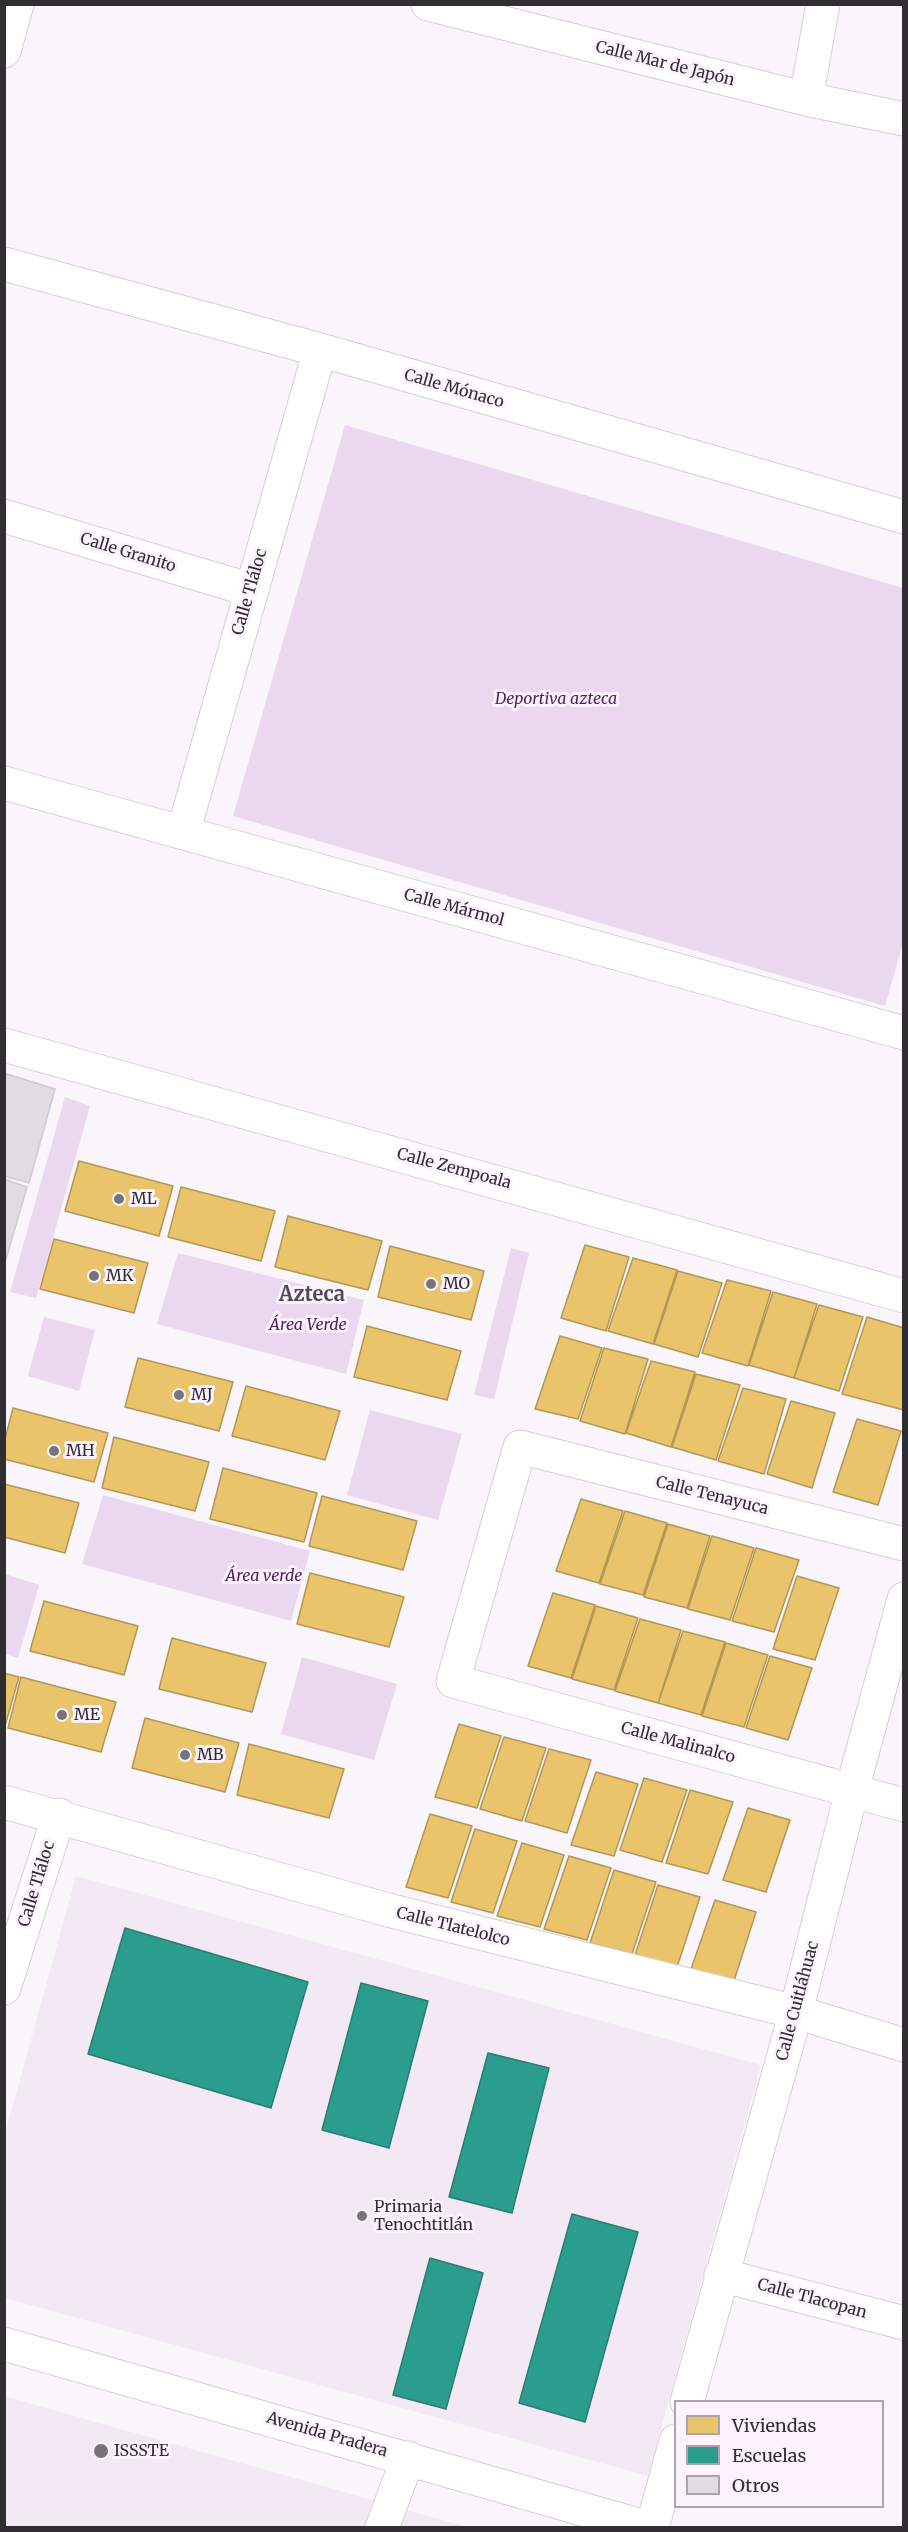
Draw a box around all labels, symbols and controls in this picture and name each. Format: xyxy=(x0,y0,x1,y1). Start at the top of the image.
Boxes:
street label: Calle Mar de Japón xyxy=(593,37,737,91)
street label: Calle Mónaco xyxy=(402,366,506,412)
street label: Calle Granito xyxy=(78,529,178,577)
street label: Calle Tláloc xyxy=(229,547,271,637)
park label: Deportiva azteca xyxy=(495,689,617,709)
street label: Calle Mármol xyxy=(402,885,506,931)
street label: Calle Zempoala xyxy=(395,1145,513,1193)
place label: ML xyxy=(131,1189,157,1209)
marker: ML xyxy=(112,1192,126,1206)
place label: MK xyxy=(106,1266,133,1286)
marker: MK xyxy=(87,1269,101,1283)
place label: MO xyxy=(443,1274,470,1294)
marker: MO xyxy=(424,1277,438,1291)
district label: Azteca xyxy=(279,1283,345,1307)
park label: Área Verde xyxy=(269,1315,347,1335)
place label: MJ xyxy=(191,1385,213,1405)
marker: MJ xyxy=(172,1388,186,1402)
place label: MH xyxy=(66,1441,95,1461)
marker: MH xyxy=(47,1444,61,1458)
street label: Calle Tenayuca xyxy=(654,1473,770,1519)
park label: Área verde xyxy=(226,1566,302,1586)
place label: ME xyxy=(74,1705,100,1725)
marker: ME xyxy=(55,1708,69,1722)
street label: Calle Malinalco xyxy=(619,1719,737,1767)
place label: MB xyxy=(197,1745,224,1765)
marker: MB xyxy=(178,1748,192,1762)
street label: Calle Tláloc xyxy=(15,1839,59,1929)
street label: Calle Tlatelolco xyxy=(394,1904,512,1950)
street label: Calle Cuitláhuac xyxy=(773,1939,823,2063)
place label: Primaria Tenochtitlán xyxy=(374,2197,473,2235)
marker: Primaria Tenochtitlán xyxy=(355,2209,369,2223)
street label: Calle Tlacopan xyxy=(755,2275,869,2323)
legend xyxy=(674,2400,884,2508)
street label: Avenida Pradera xyxy=(264,2409,390,2461)
text: Viviendas xyxy=(732,2414,816,2437)
place label: ISSSTE xyxy=(114,2441,169,2461)
marker: ISSSTE xyxy=(92,2442,110,2460)
text: Escuelas xyxy=(732,2444,806,2467)
text: Otros xyxy=(732,2474,779,2497)

